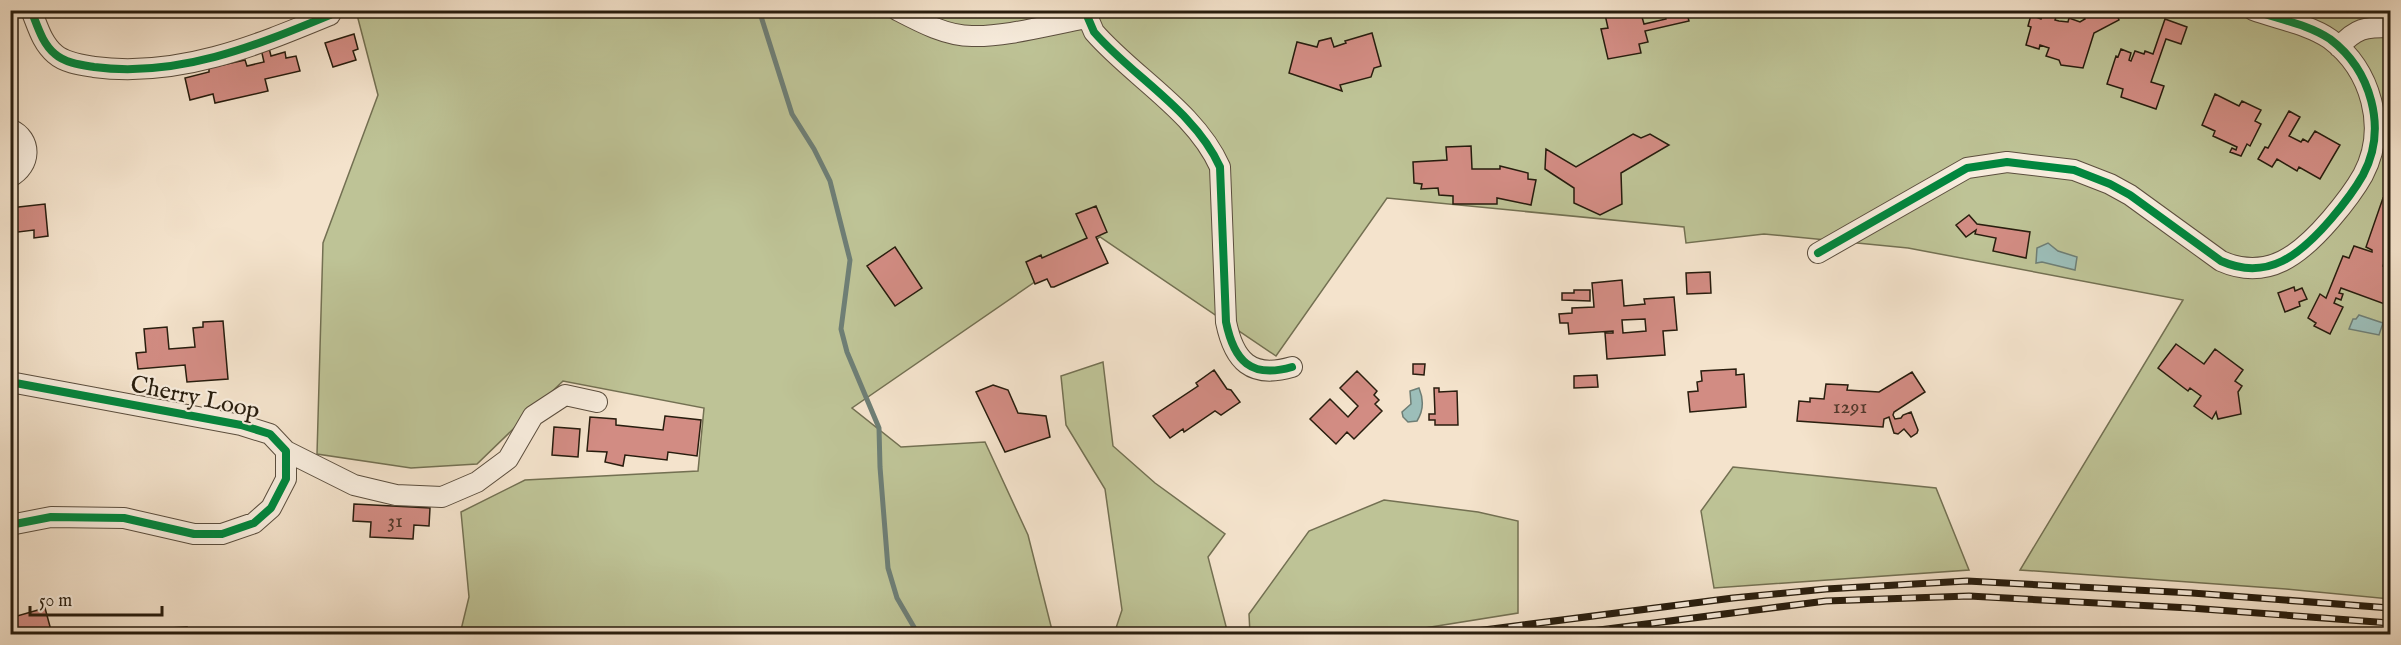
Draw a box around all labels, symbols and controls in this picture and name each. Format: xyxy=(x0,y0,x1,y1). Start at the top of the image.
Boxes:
street label: Cherry Loop xyxy=(127,369,263,427)
house number: 1291 xyxy=(1833,394,1867,421)
house number: 31 xyxy=(387,508,403,535)
scale bar xyxy=(30,579,162,617)
text: 50 m xyxy=(39,590,72,613)

